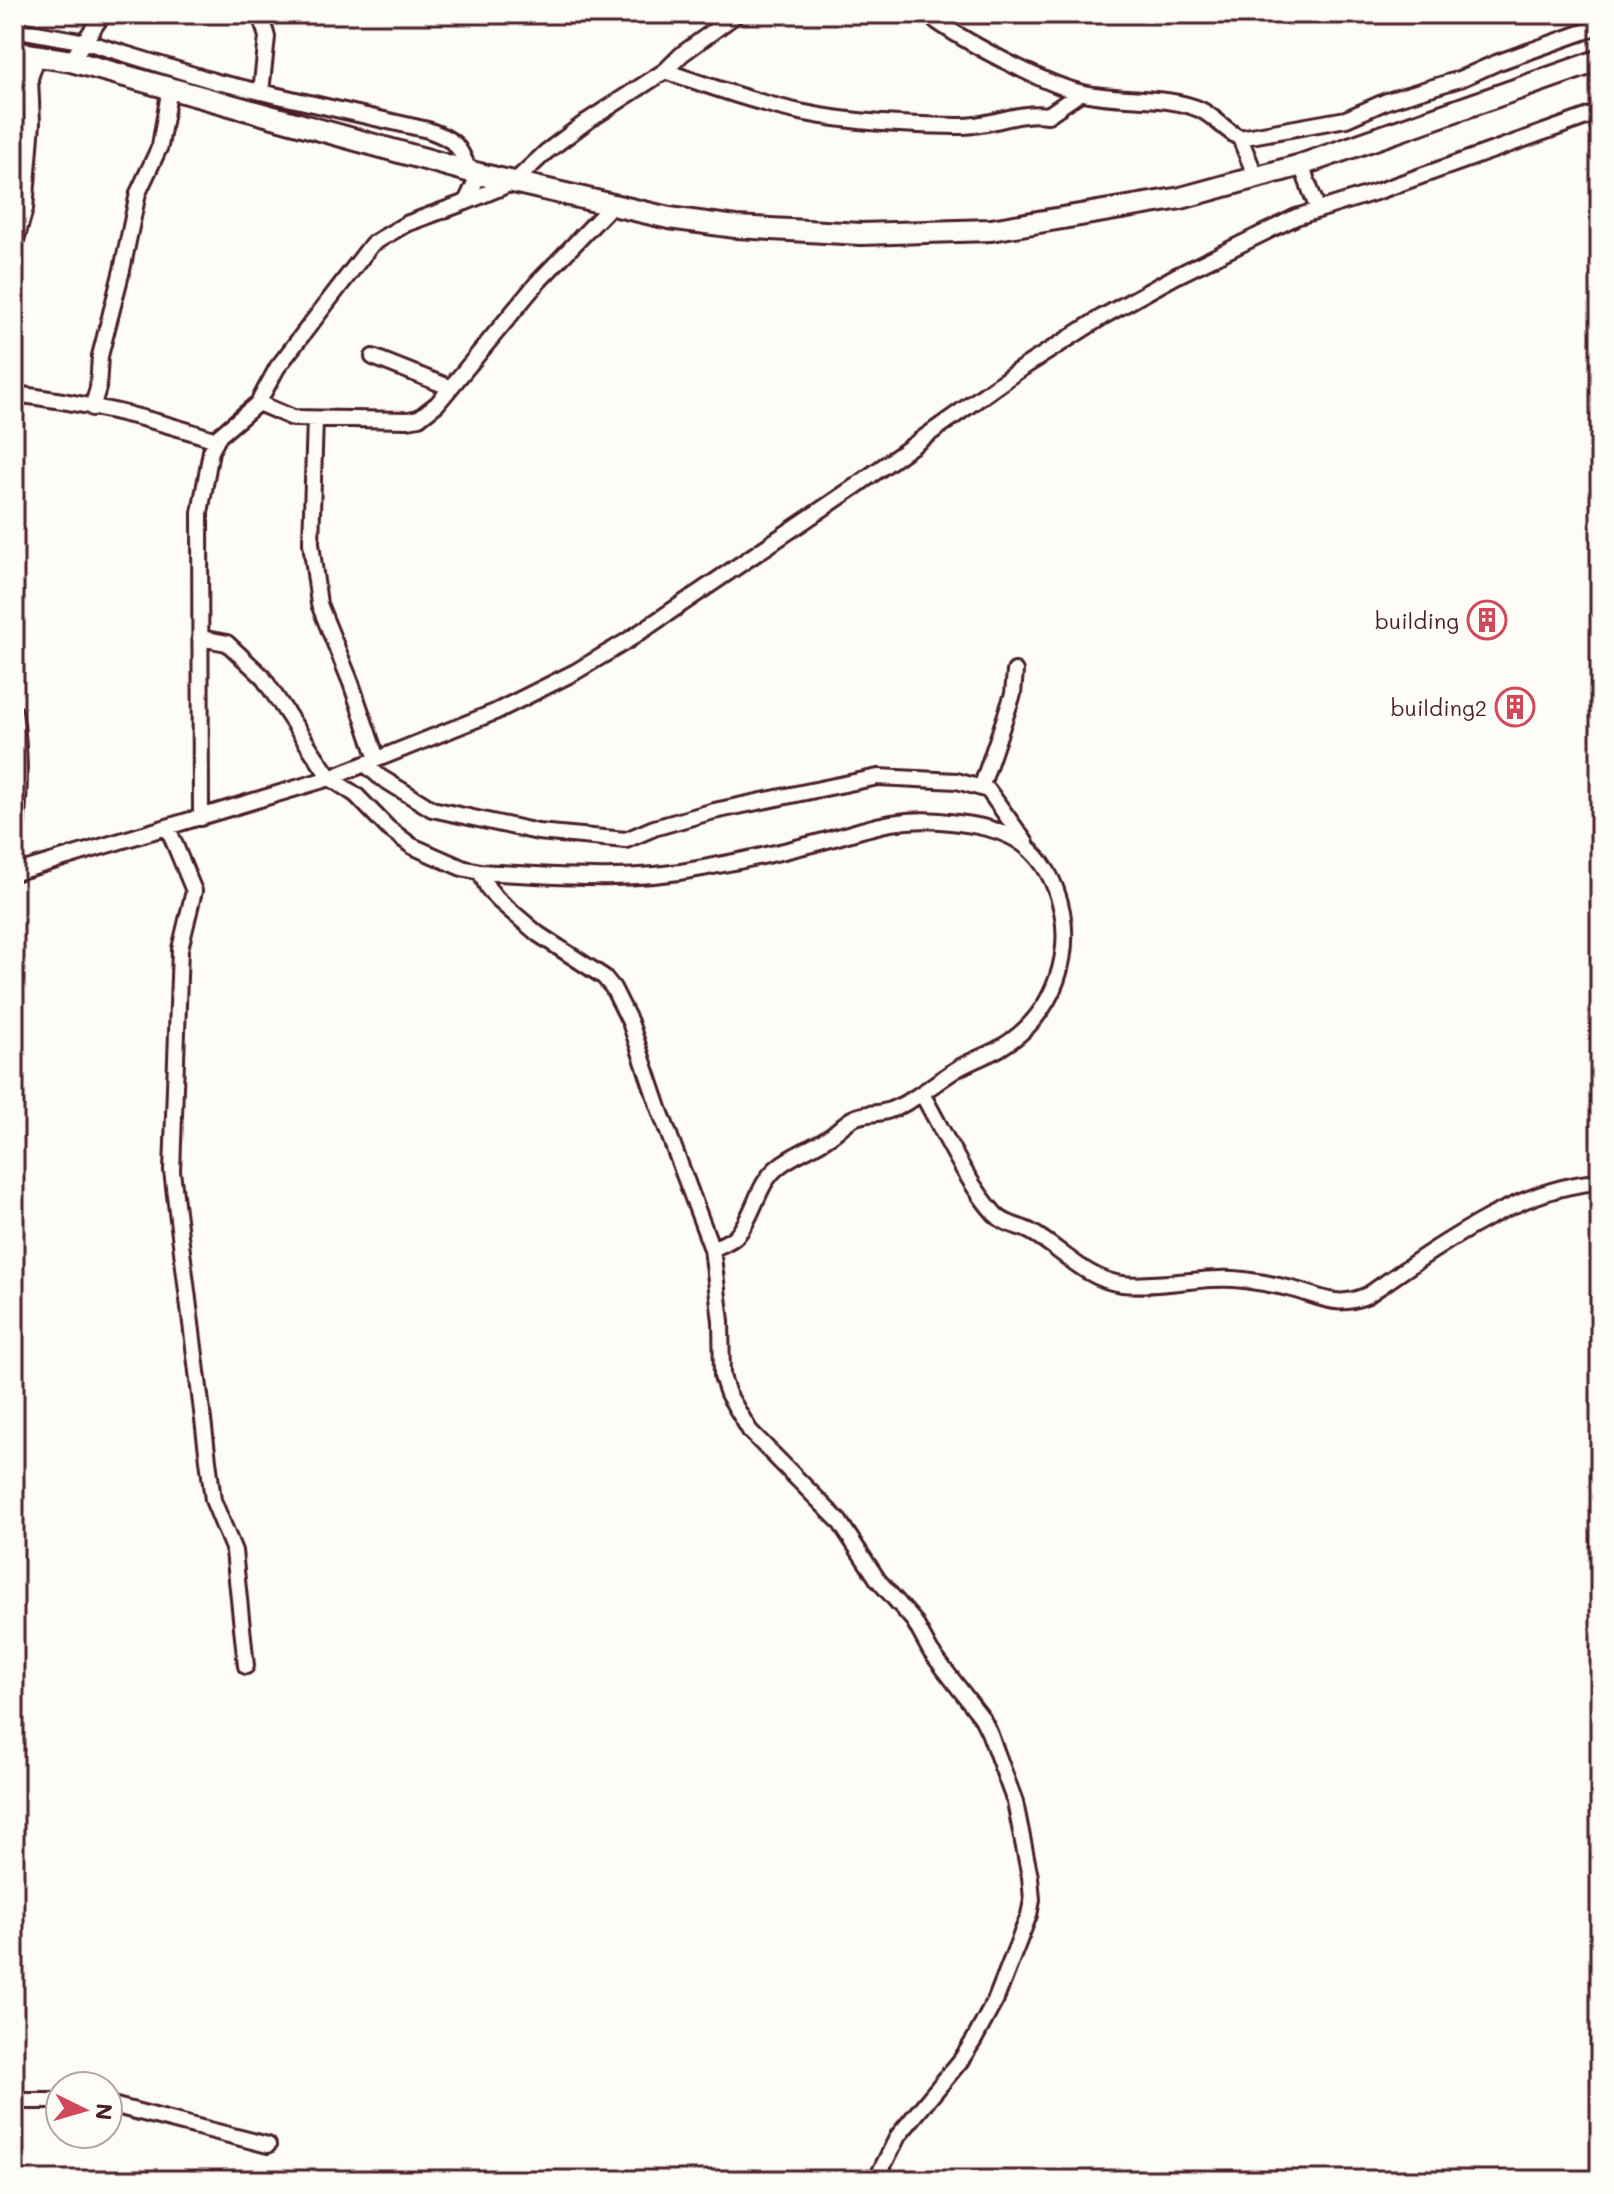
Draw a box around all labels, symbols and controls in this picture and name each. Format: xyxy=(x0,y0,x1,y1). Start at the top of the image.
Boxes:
building icon: building xyxy=(1466,599,1508,641)
place label: building xyxy=(1375,606,1459,635)
building icon: building2 xyxy=(1494,686,1536,728)
place label: building2 xyxy=(1391,693,1487,722)
north arrow xyxy=(44,2070,124,2150)
text: N xyxy=(89,2102,120,2121)

